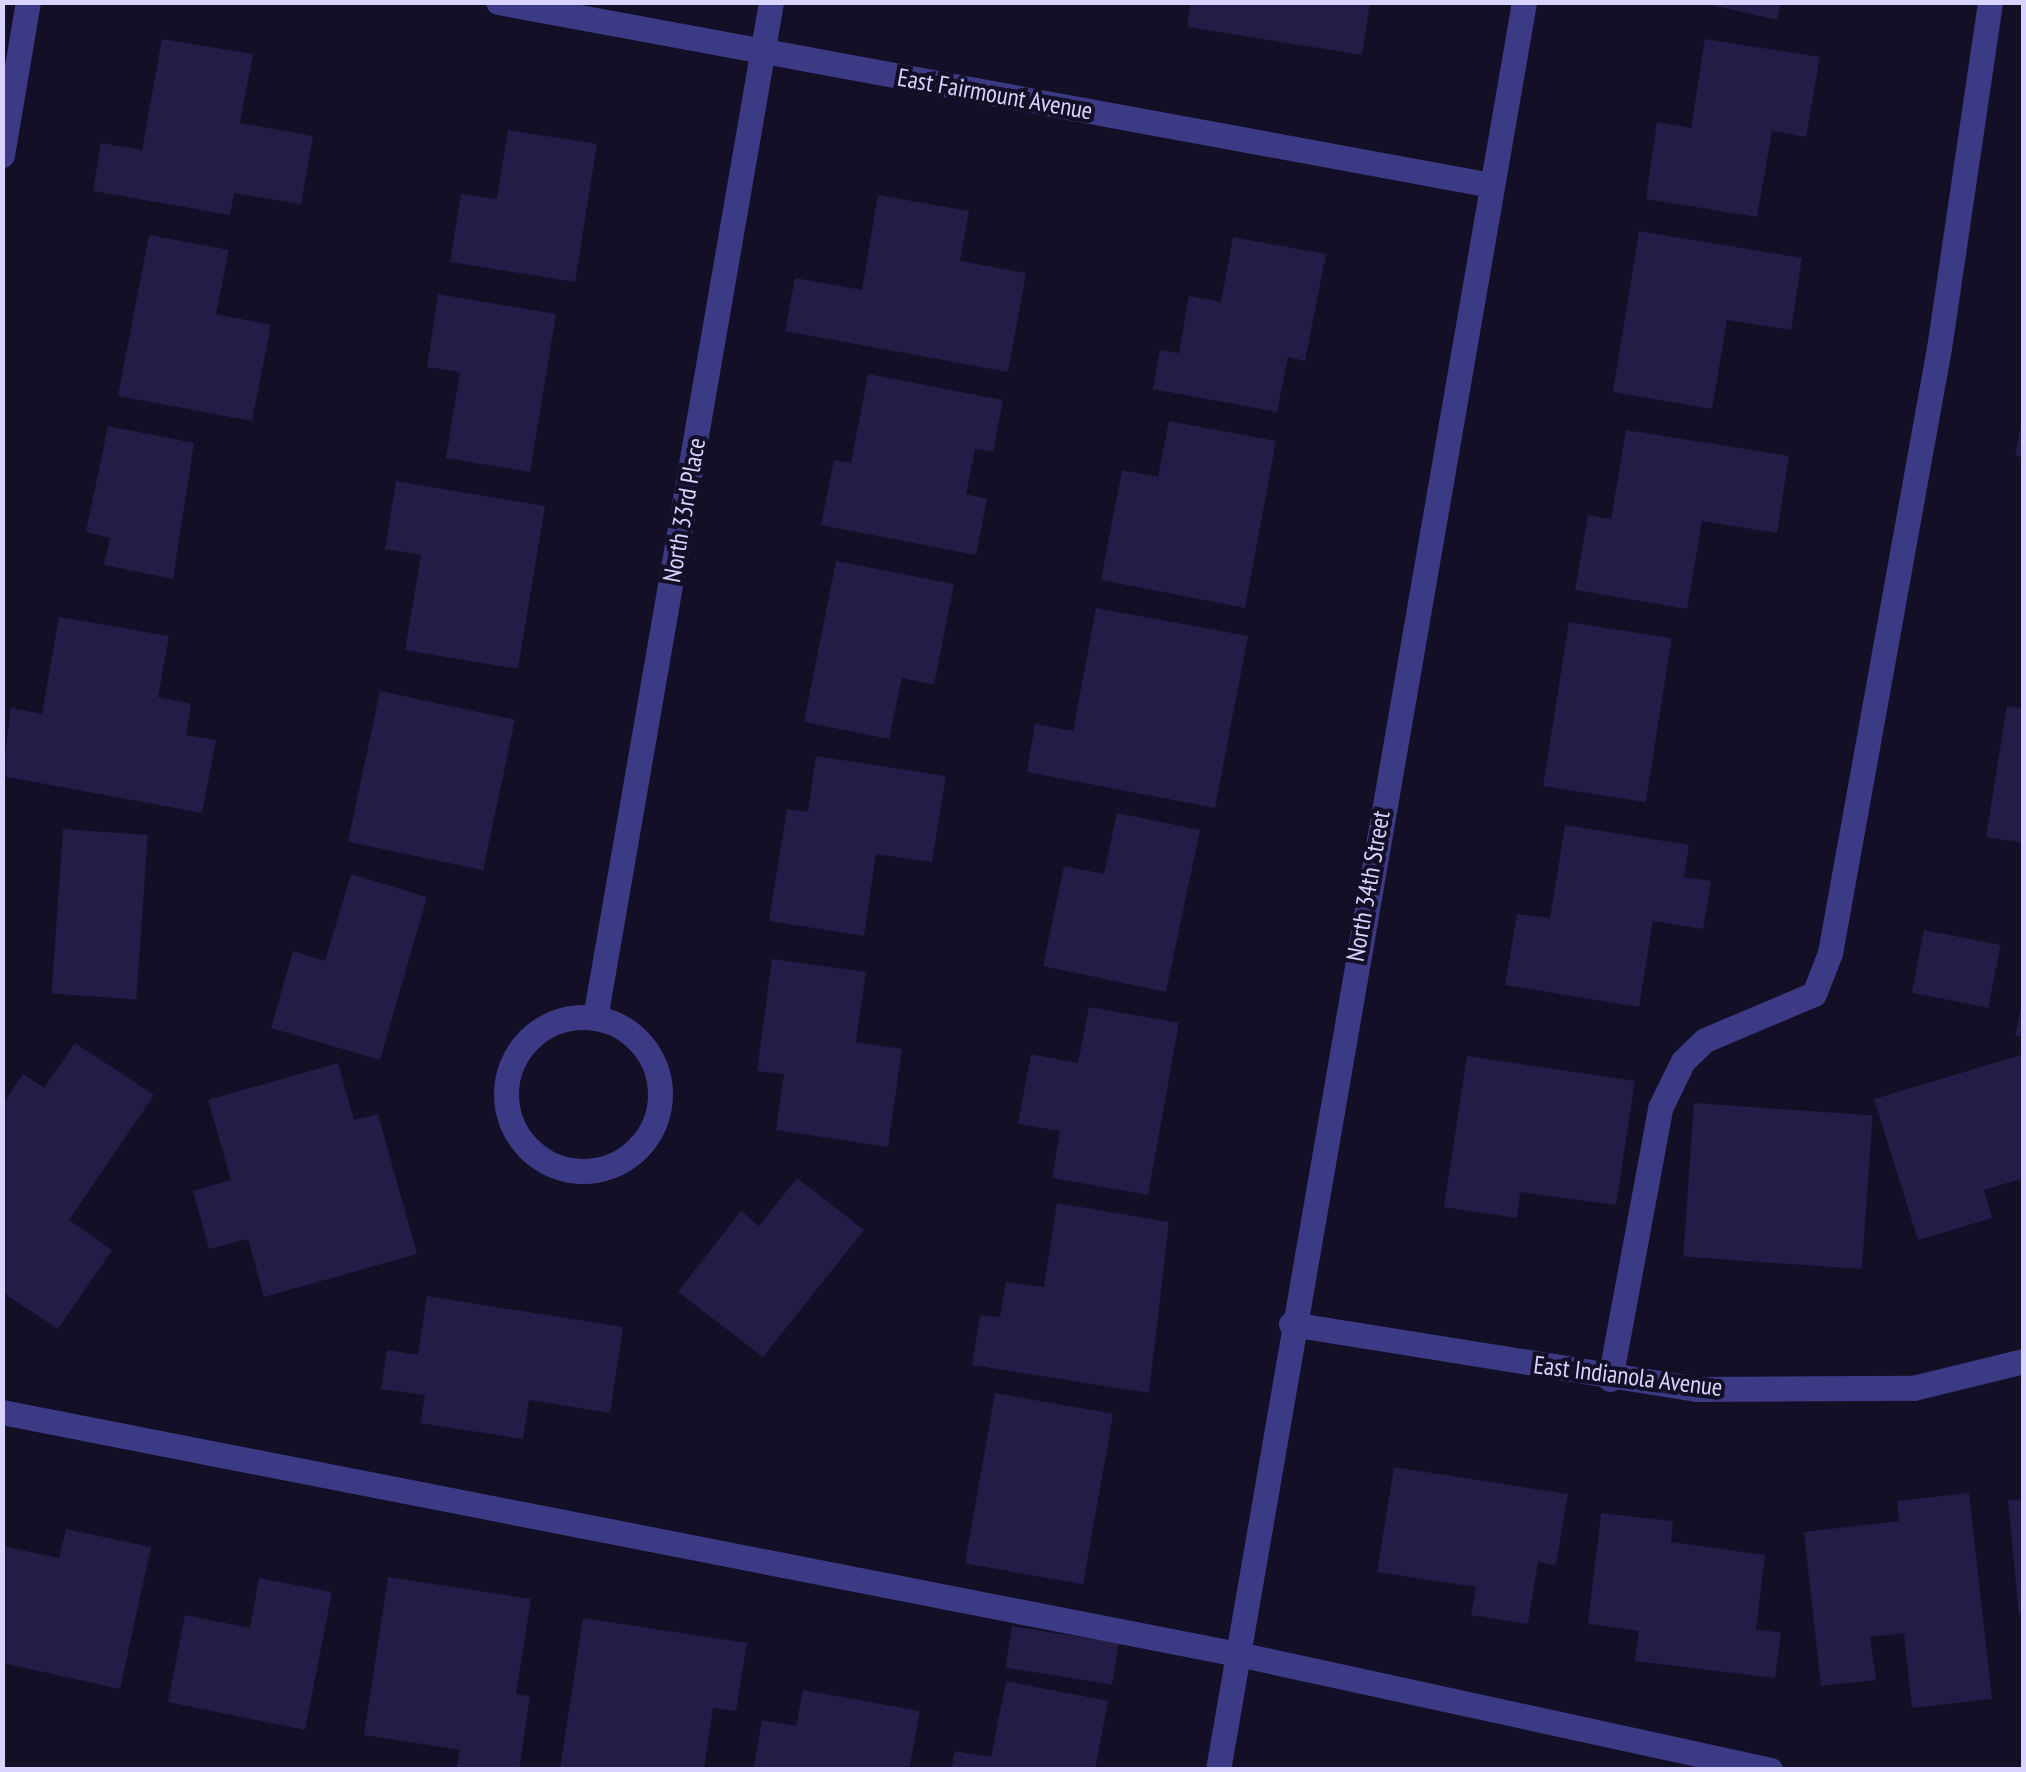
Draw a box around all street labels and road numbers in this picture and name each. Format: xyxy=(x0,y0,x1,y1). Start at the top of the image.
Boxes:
street label: East Fairmount Avenue xyxy=(895,62,1095,126)
street label: North 33rd Place xyxy=(657,435,711,585)
street label: North 34th Street xyxy=(1340,808,1396,964)
street label: East Indianola Avenue xyxy=(1532,1350,1724,1402)

